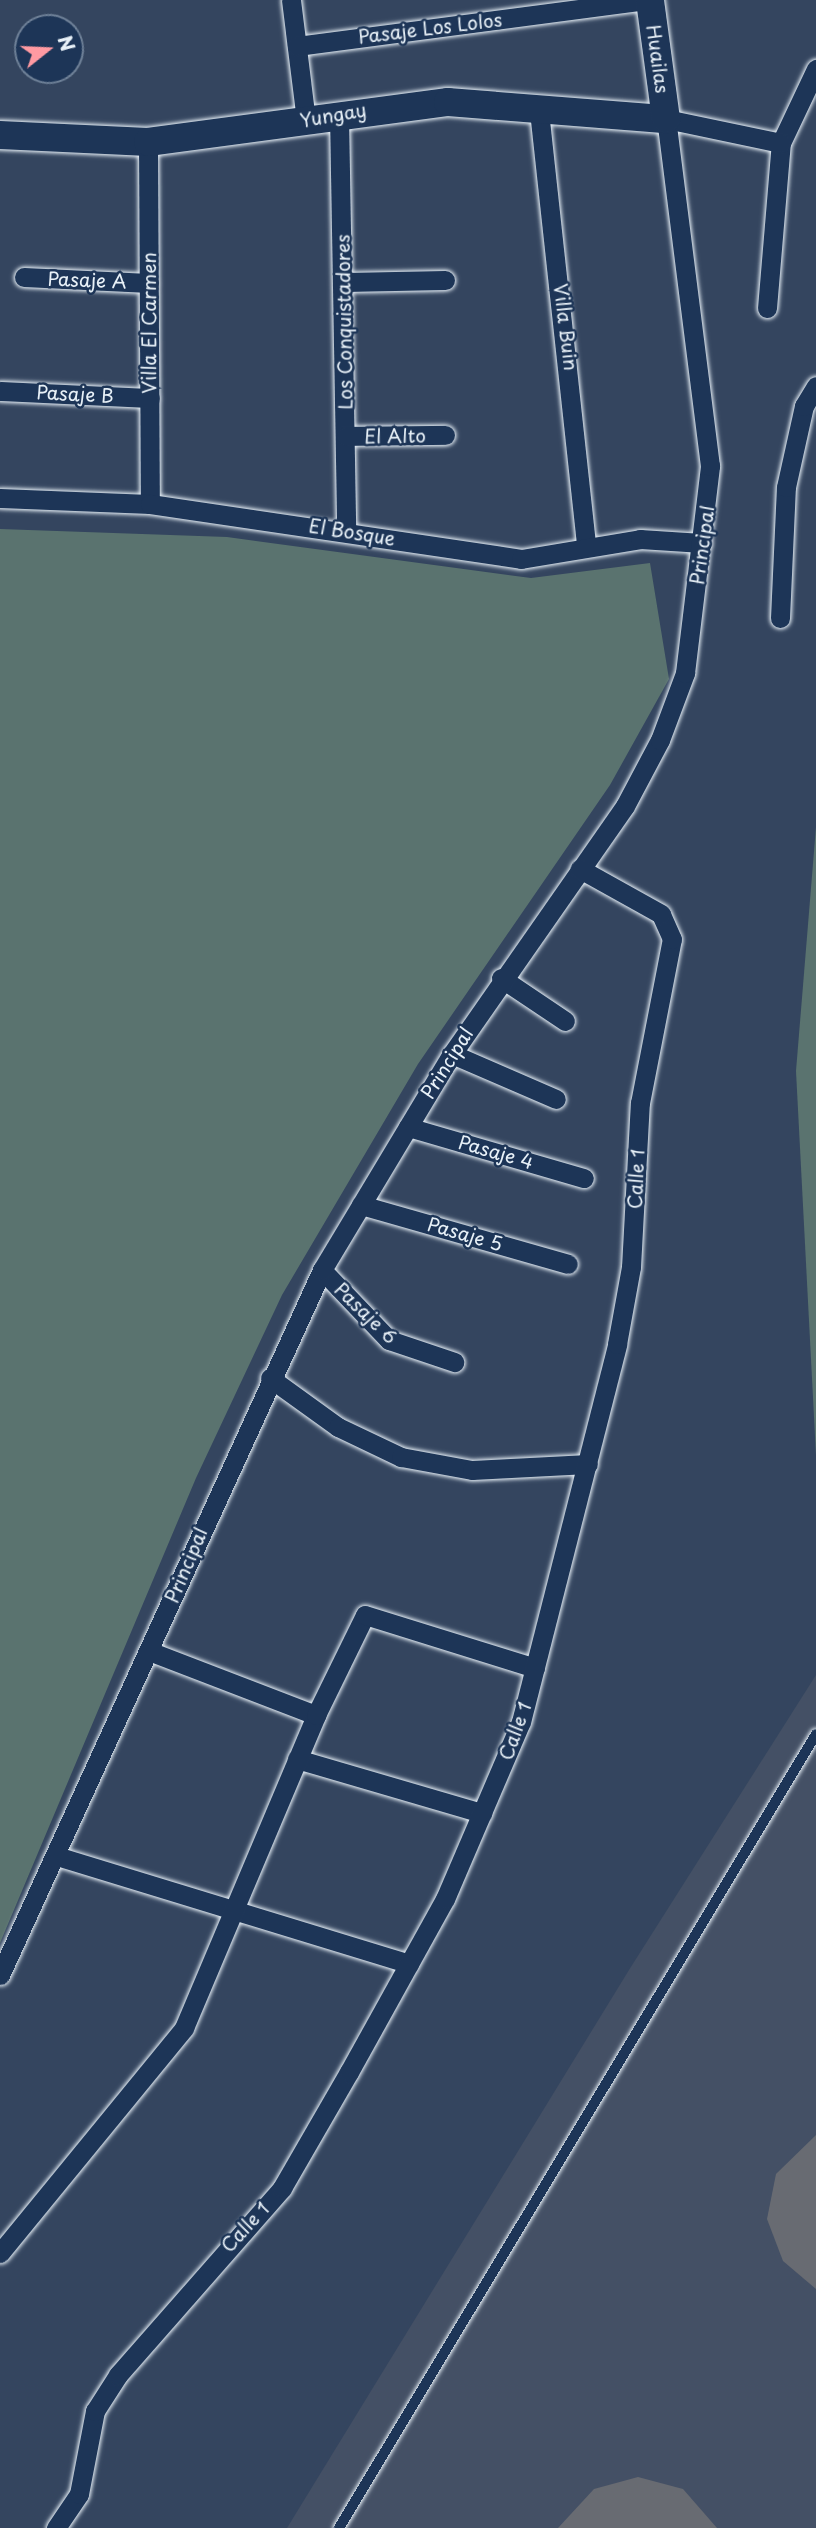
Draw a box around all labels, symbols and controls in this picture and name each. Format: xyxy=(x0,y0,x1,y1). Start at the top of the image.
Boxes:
street label: Pasaje Los Lolos xyxy=(356,8,504,48)
north arrow xyxy=(14,14,84,84)
street label: Huailas xyxy=(642,23,674,95)
text: N xyxy=(51,32,83,55)
street label: Yungay xyxy=(298,98,368,132)
street label: Los Conquistadores xyxy=(331,233,357,411)
street label: Villa El Carmen xyxy=(138,251,160,395)
street label: Pasaje A xyxy=(47,267,127,293)
street label: Villa Buin xyxy=(549,282,583,372)
street label: Pasaje B xyxy=(36,381,114,407)
street label: El Alto xyxy=(364,424,426,448)
street label: Principal xyxy=(685,504,719,586)
street label: El Bosque xyxy=(307,514,397,550)
street label: Principal xyxy=(416,1023,478,1103)
street label: Pasaje 4 xyxy=(456,1130,536,1174)
street label: Calle 1 xyxy=(623,1148,649,1210)
street label: Pasaje 5 xyxy=(425,1212,505,1256)
street label: Pasaje 6 xyxy=(330,1278,402,1348)
street label: Principal xyxy=(160,1524,212,1606)
street label: Calle 1 xyxy=(494,1698,536,1764)
street label: Calle 1 xyxy=(216,2197,274,2257)

